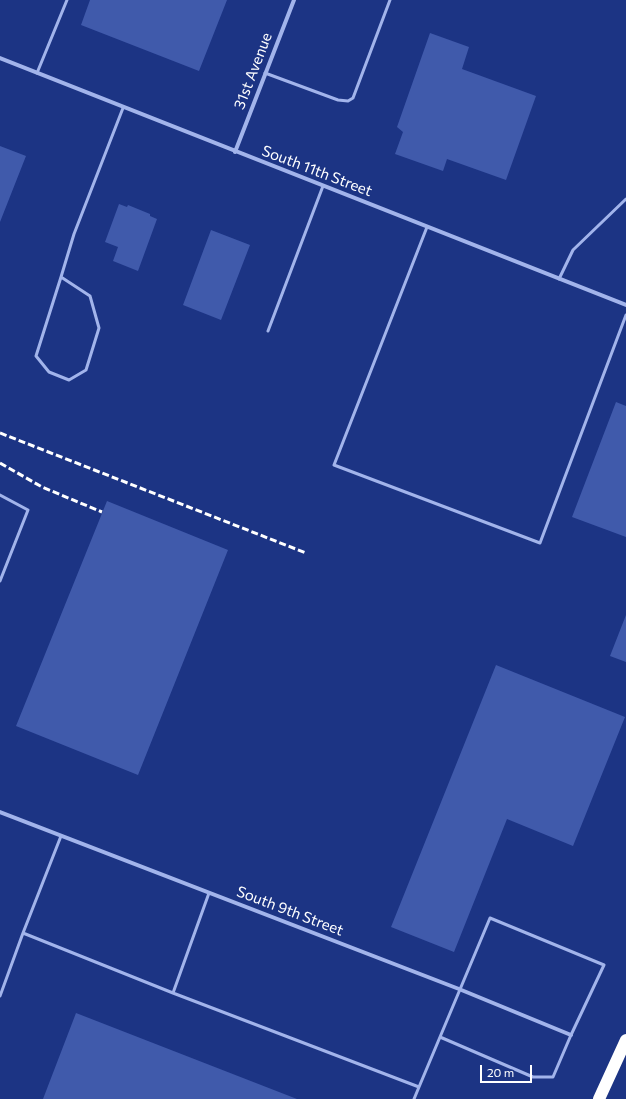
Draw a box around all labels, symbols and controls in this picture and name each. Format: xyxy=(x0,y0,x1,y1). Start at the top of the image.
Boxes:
street label: 31st Avenue xyxy=(230,30,276,112)
street label: South 11th Street xyxy=(259,142,375,200)
street label: South 9th Street xyxy=(234,882,346,940)
scale bar xyxy=(482,1057,534,1083)
text: 20 m xyxy=(487,1065,514,1079)

